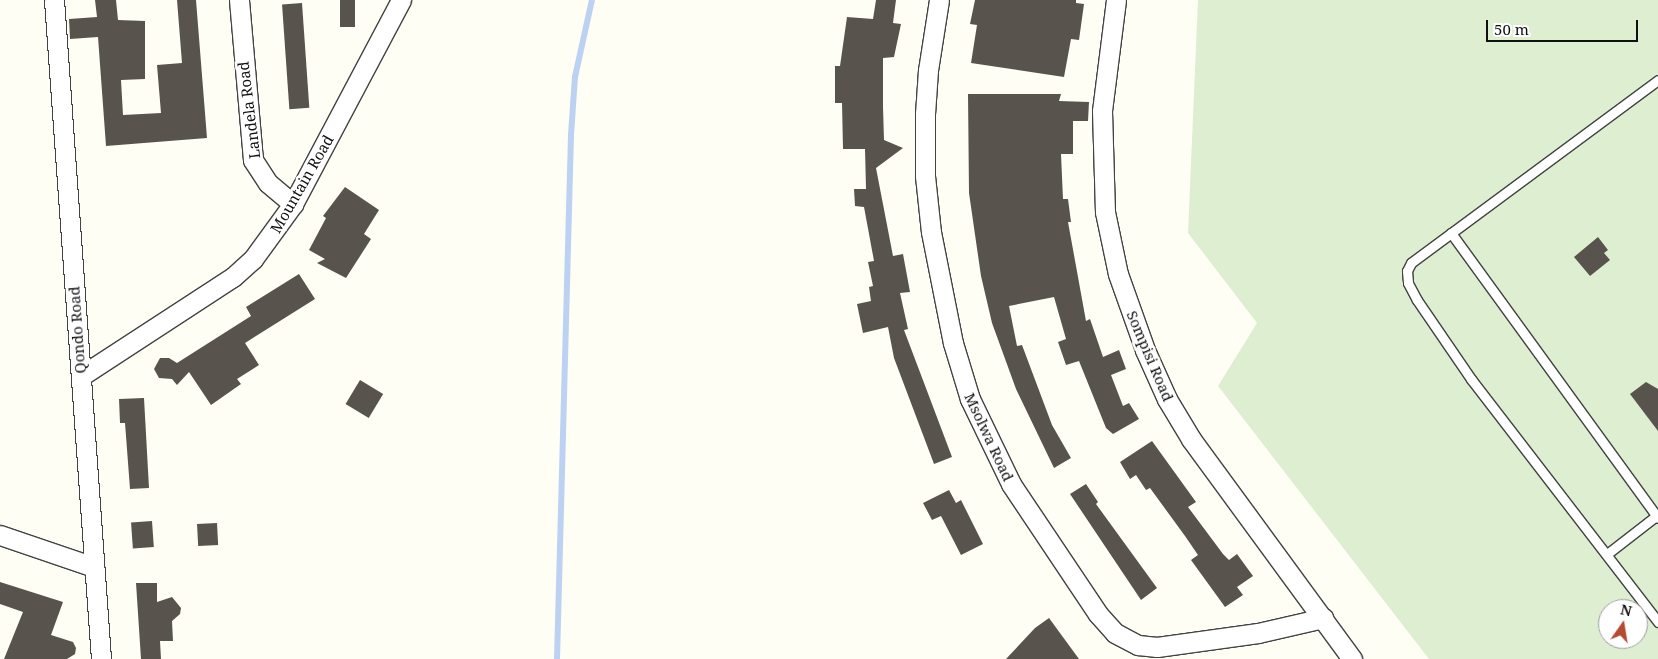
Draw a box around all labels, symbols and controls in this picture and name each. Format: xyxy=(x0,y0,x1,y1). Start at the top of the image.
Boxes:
scale bar xyxy=(1488,10,1640,42)
text: 50 m xyxy=(1494,19,1529,39)
street label: Landela Road xyxy=(234,60,264,160)
street label: Mountain Road xyxy=(267,132,337,236)
street label: Qondo Road xyxy=(65,286,89,374)
street label: Sompisi Road xyxy=(1123,308,1177,404)
street label: Msolwa Road xyxy=(961,390,1017,484)
north arrow xyxy=(1598,599,1648,649)
text: N xyxy=(1619,599,1634,620)

